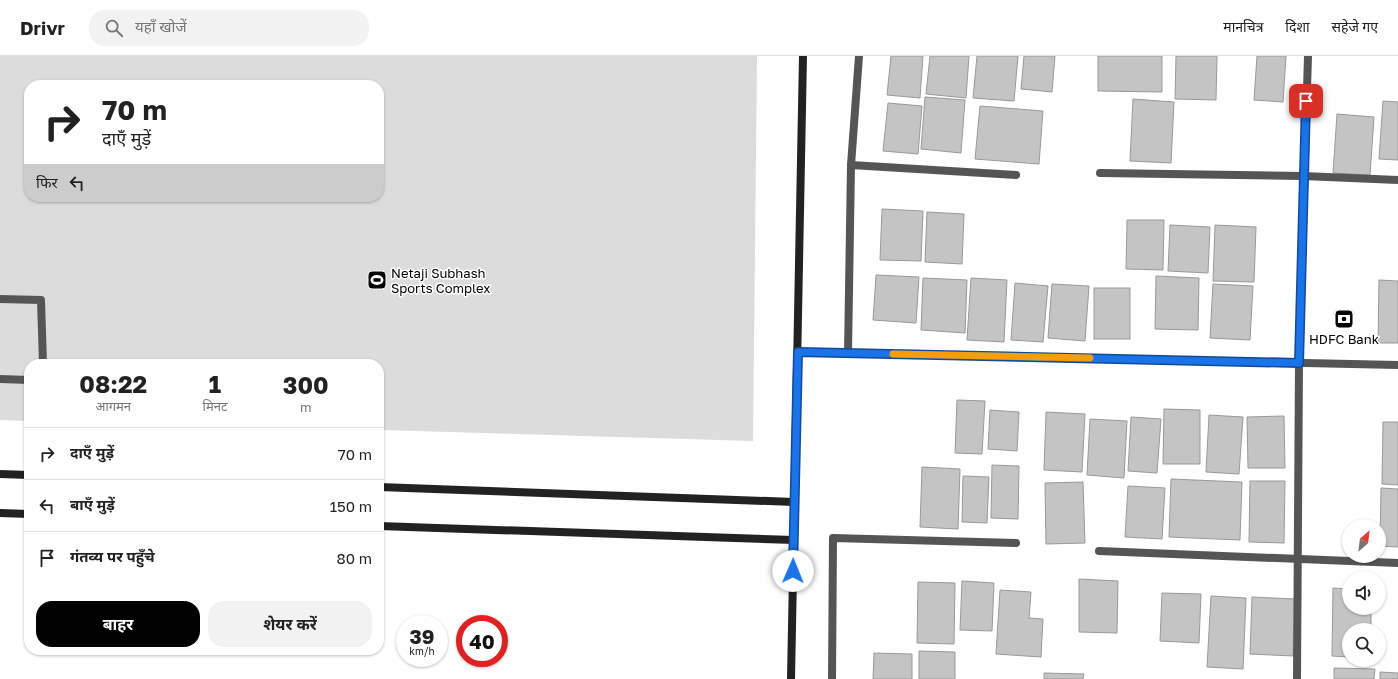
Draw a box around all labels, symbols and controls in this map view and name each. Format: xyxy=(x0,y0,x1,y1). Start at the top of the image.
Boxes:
search box xyxy=(89,10,369,46)
text: Drivr xyxy=(20,16,65,39)
icon: search xyxy=(103,17,125,39)
text: यहाँ खोजें xyxy=(135,17,187,35)
text: मानचित्र xyxy=(1223,18,1263,35)
text: दिशा xyxy=(1285,18,1310,35)
text: सहेजे गए xyxy=(1332,18,1378,35)
pin xyxy=(1289,84,1323,118)
icon: arrive xyxy=(1295,90,1317,112)
text: 70 m xyxy=(102,93,167,126)
icon: right xyxy=(36,96,88,148)
text: दाएँ मुड़ें xyxy=(102,127,151,149)
icon: left xyxy=(66,172,88,194)
text: फिर xyxy=(36,173,58,191)
place label: Netaji Subhash Sports Complex xyxy=(391,265,490,296)
sports icon: Netaji Subhash Sports Complex xyxy=(366,269,388,291)
bank icon: HDFC Bank xyxy=(1333,308,1355,330)
place label: HDFC Bank xyxy=(1309,331,1380,347)
text: 08:22 xyxy=(79,369,147,398)
text: 1 xyxy=(209,369,221,398)
text: 300 xyxy=(283,370,329,399)
text: आगमन xyxy=(95,398,131,414)
text: मिनट xyxy=(203,398,228,414)
text: m xyxy=(300,399,312,415)
icon: right xyxy=(36,443,58,465)
text: दाएँ मुड़ें xyxy=(70,443,114,461)
text: 70 m xyxy=(338,445,372,463)
icon: left xyxy=(36,495,58,517)
text: बाएँ मुड़ें xyxy=(70,495,115,513)
text: 150 m xyxy=(330,497,372,515)
north arrow xyxy=(1342,519,1386,563)
map controls xyxy=(1342,519,1386,667)
icon: arrive xyxy=(36,547,58,569)
text: गंतव्य पर पहुँचे xyxy=(70,547,155,565)
text: 80 m xyxy=(337,549,372,567)
position arrow xyxy=(772,550,814,592)
button: sound xyxy=(1342,571,1386,615)
button: बाहर xyxy=(36,601,200,647)
button: शेयर करें xyxy=(208,601,372,647)
speed limit sign: 40 xyxy=(456,615,508,667)
button: search xyxy=(1342,623,1386,667)
text: 39 xyxy=(410,624,434,648)
text: km/h xyxy=(409,645,435,657)

